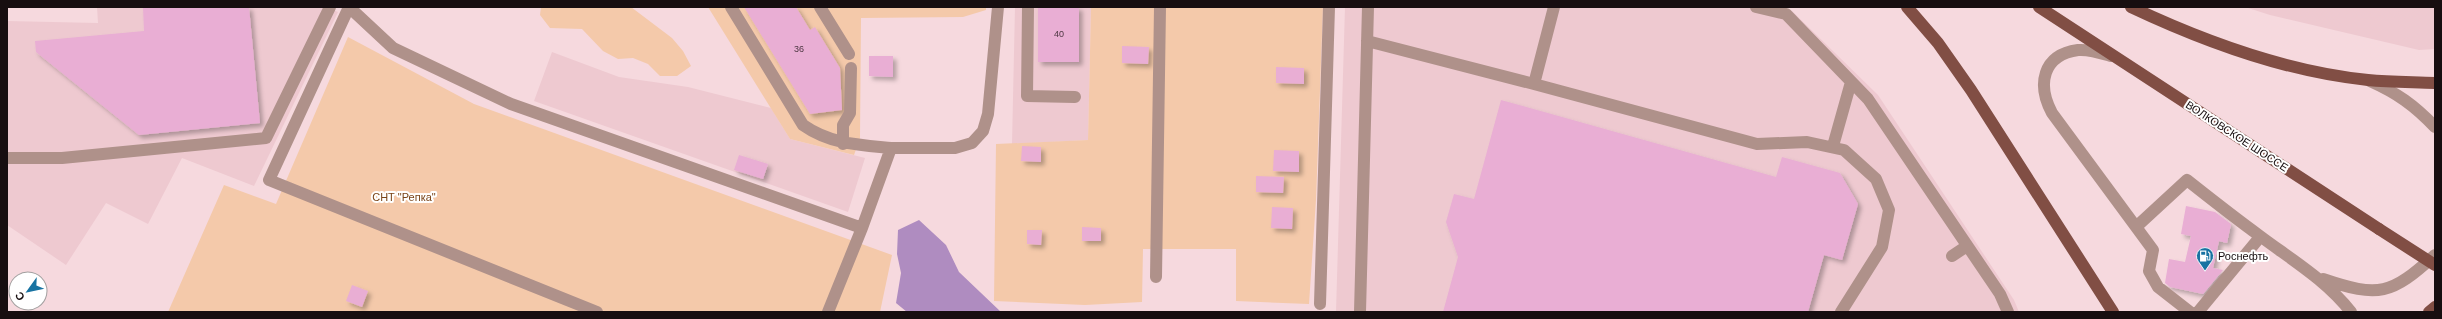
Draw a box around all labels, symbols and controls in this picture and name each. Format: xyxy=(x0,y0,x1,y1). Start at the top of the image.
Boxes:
house number: 40 xyxy=(1054,29,1064,39)
house number: 36 xyxy=(794,44,804,54)
street label: ВОЛКОВСКОЕ ШОССЕ xyxy=(2184,98,2290,174)
park label: СНТ "Репка" xyxy=(372,191,436,203)
fuel station icon: Роснефть xyxy=(2195,246,2215,271)
place label: Роснефть xyxy=(2218,250,2269,262)
north arrow xyxy=(8,271,48,311)
text: С xyxy=(12,290,27,303)

